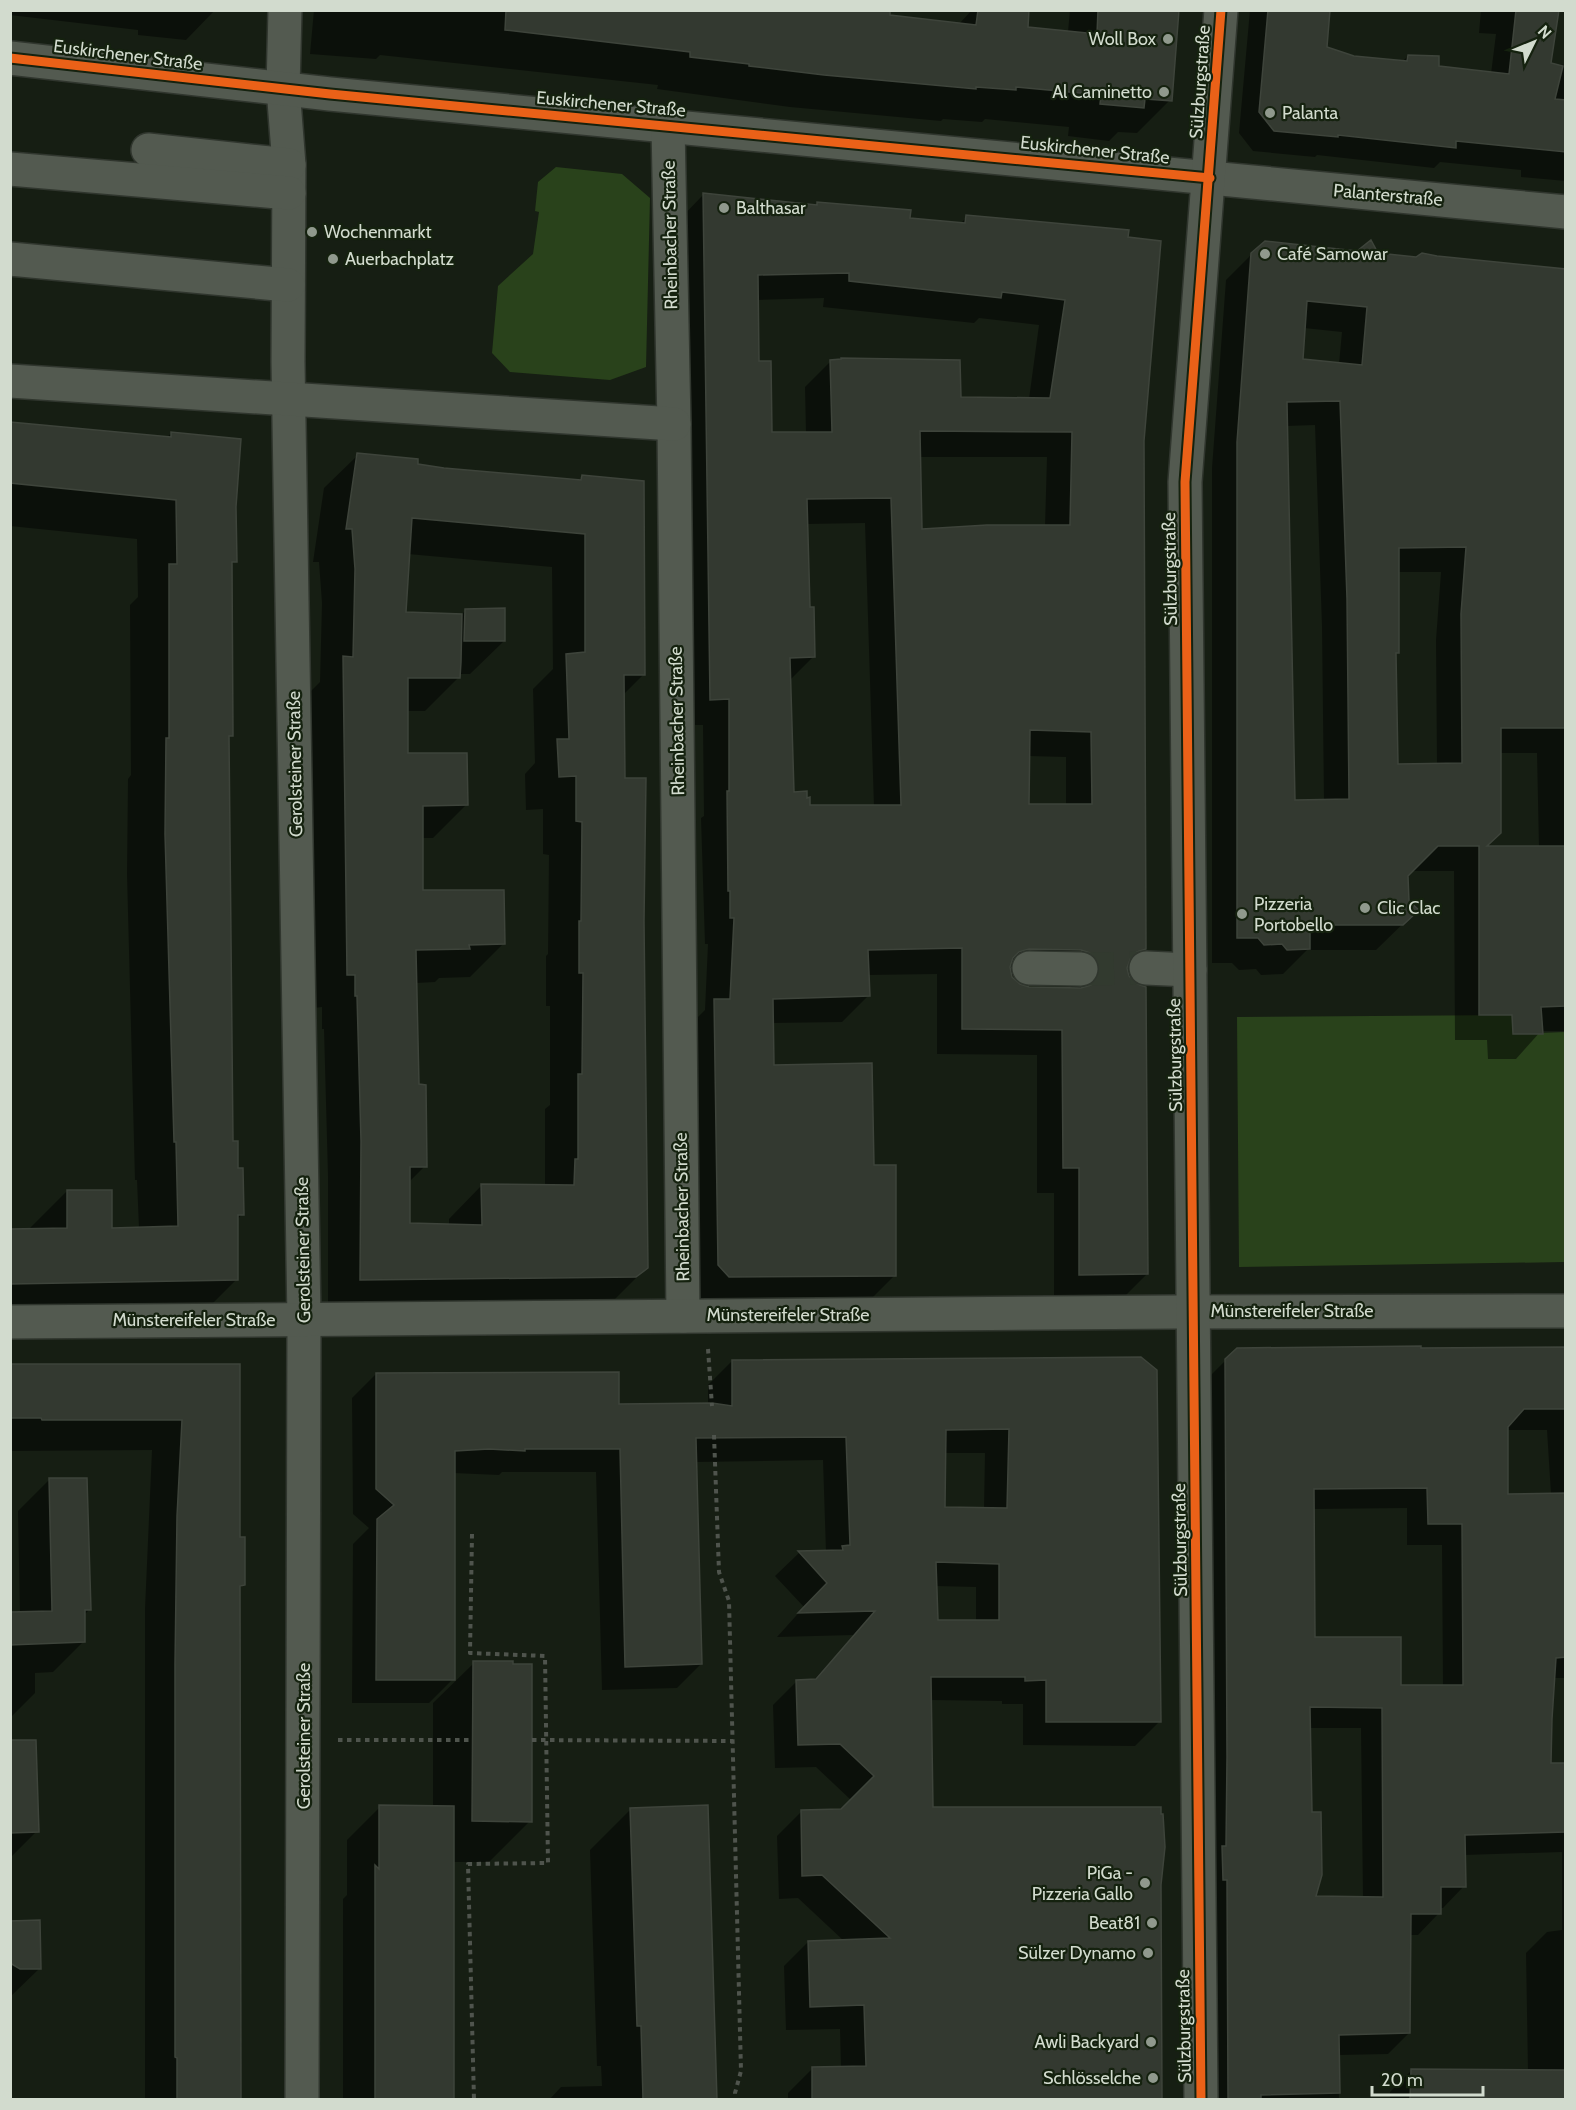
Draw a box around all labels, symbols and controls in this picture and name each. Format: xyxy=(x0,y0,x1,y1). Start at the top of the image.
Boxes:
north arrow xyxy=(1504,12,1564,72)
text: N xyxy=(1534,21,1555,43)
street label: Sülzburgstraße xyxy=(1185,24,1215,140)
place label: Woll Box xyxy=(1088,28,1156,50)
marker: Woll Box xyxy=(1161,32,1175,46)
street label: Euskirchener Straße xyxy=(52,35,204,75)
place label: Al Caminetto xyxy=(1052,81,1152,103)
marker: Al Caminetto xyxy=(1157,85,1171,99)
street label: Euskirchener Straße xyxy=(535,87,687,121)
place label: Palanta xyxy=(1282,102,1339,124)
marker: Palanta xyxy=(1263,106,1277,120)
street label: Euskirchener Straße xyxy=(1019,131,1171,169)
street label: Rheinbacher Straße xyxy=(658,160,682,310)
street label: Palanterstraße xyxy=(1332,179,1444,211)
place label: Balthasar xyxy=(736,197,806,219)
marker: Balthasar xyxy=(717,201,731,215)
place label: Wochenmarkt xyxy=(324,221,432,243)
marker: Wochenmarkt xyxy=(305,225,319,239)
place label: Café Samowar xyxy=(1277,243,1388,265)
marker: Café Samowar xyxy=(1258,247,1272,261)
place label: Auerbachplatz xyxy=(345,248,455,270)
marker: Auerbachplatz xyxy=(326,252,340,266)
street label: Sülzburgstraße xyxy=(1158,512,1182,626)
street label: Rheinbacher Straße xyxy=(665,646,689,796)
street label: Gerolsteiner Straße xyxy=(283,691,307,837)
place label: Pizzeria Portobello xyxy=(1254,893,1333,936)
place label: Clic Clac xyxy=(1377,897,1441,919)
marker: Clic Clac xyxy=(1358,901,1372,915)
marker: Pizzeria Portobello xyxy=(1235,907,1249,921)
street label: Sülzburgstraße xyxy=(1163,998,1187,1112)
street label: Rheinbacher Straße xyxy=(670,1132,694,1282)
street label: Gerolsteiner Straße xyxy=(291,1177,315,1323)
street label: Münstereifeler Straße xyxy=(1210,1300,1374,1322)
street label: Münstereifeler Straße xyxy=(706,1304,870,1326)
street label: Münstereifeler Straße xyxy=(112,1309,276,1331)
street label: Sülzburgstraße xyxy=(1168,1483,1192,1597)
street label: Gerolsteiner Straße xyxy=(293,1663,315,1809)
place label: PiGa - Pizzeria Gallo xyxy=(1032,1862,1133,1905)
marker: PiGa - Pizzeria Gallo xyxy=(1138,1876,1152,1890)
place label: Beat81 xyxy=(1089,1912,1140,1934)
marker: Beat81 xyxy=(1145,1916,1159,1930)
place label: Sülzer Dynamo xyxy=(1018,1942,1136,1964)
marker: Sülzer Dynamo xyxy=(1141,1946,1155,1960)
street label: Sülzburgstraße xyxy=(1172,1969,1196,2083)
place label: Awli Backyard xyxy=(1035,2031,1139,2053)
marker: Awli Backyard xyxy=(1144,2035,1158,2049)
scale bar xyxy=(1372,2059,1483,2097)
place label: Schlösselche xyxy=(1043,2067,1141,2089)
text: 20 m xyxy=(1381,2069,1423,2091)
marker: Schlösselche xyxy=(1146,2071,1160,2085)

